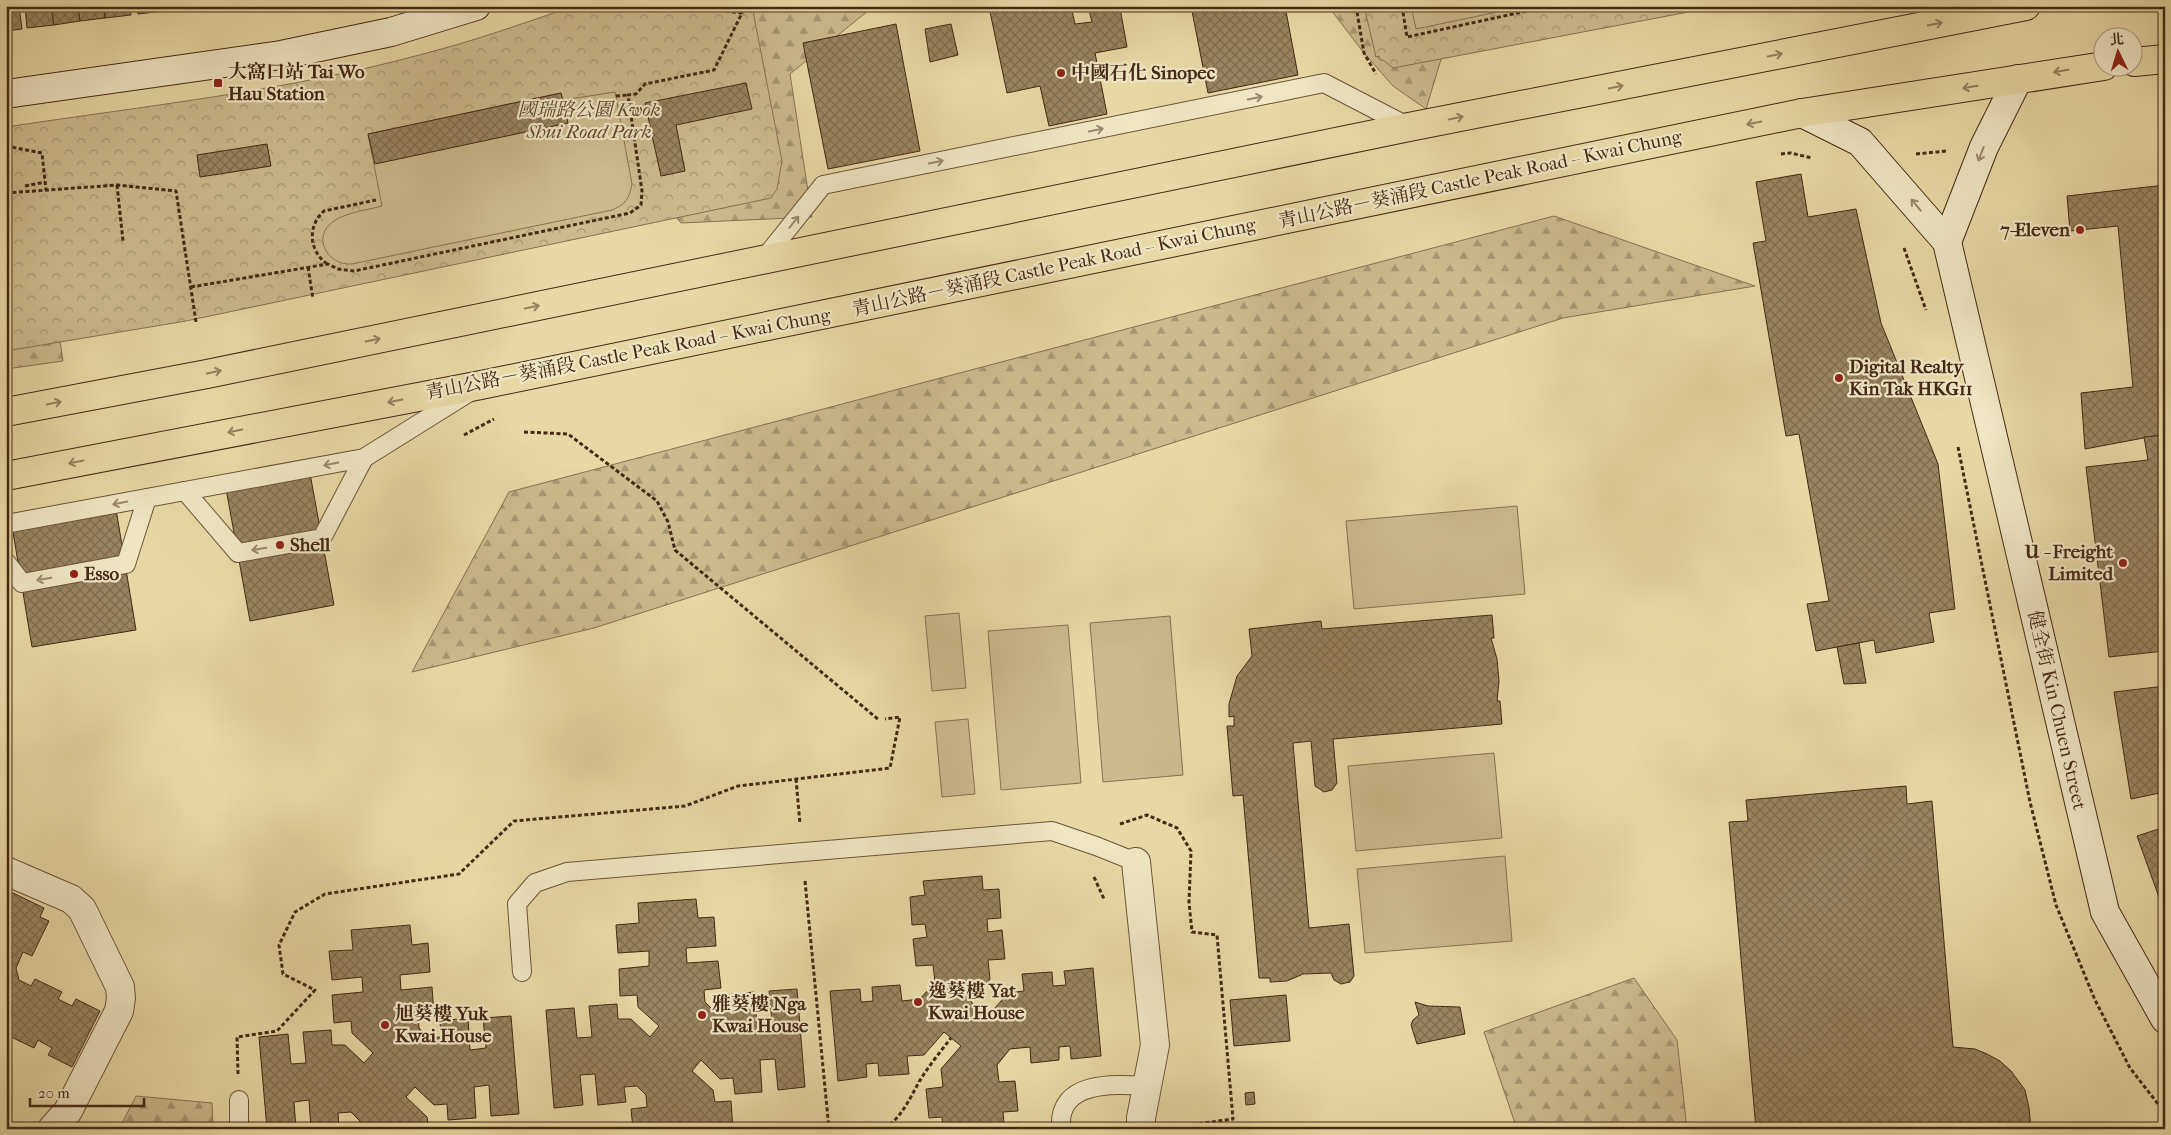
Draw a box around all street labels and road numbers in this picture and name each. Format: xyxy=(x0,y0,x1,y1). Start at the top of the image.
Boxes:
street label: 青山公路－葵涌段 Castle Peak Road – Kwai Chung xyxy=(1276,125,1685,233)
street label: 青山公路－葵涌段 Castle Peak Road – Kwai Chung xyxy=(850,213,1259,321)
street label: 青山公路－葵涌段 Castle Peak Road – Kwai Chung xyxy=(424,304,833,404)
street label: 健全街 Kin Chuen Street xyxy=(2023,608,2091,812)

